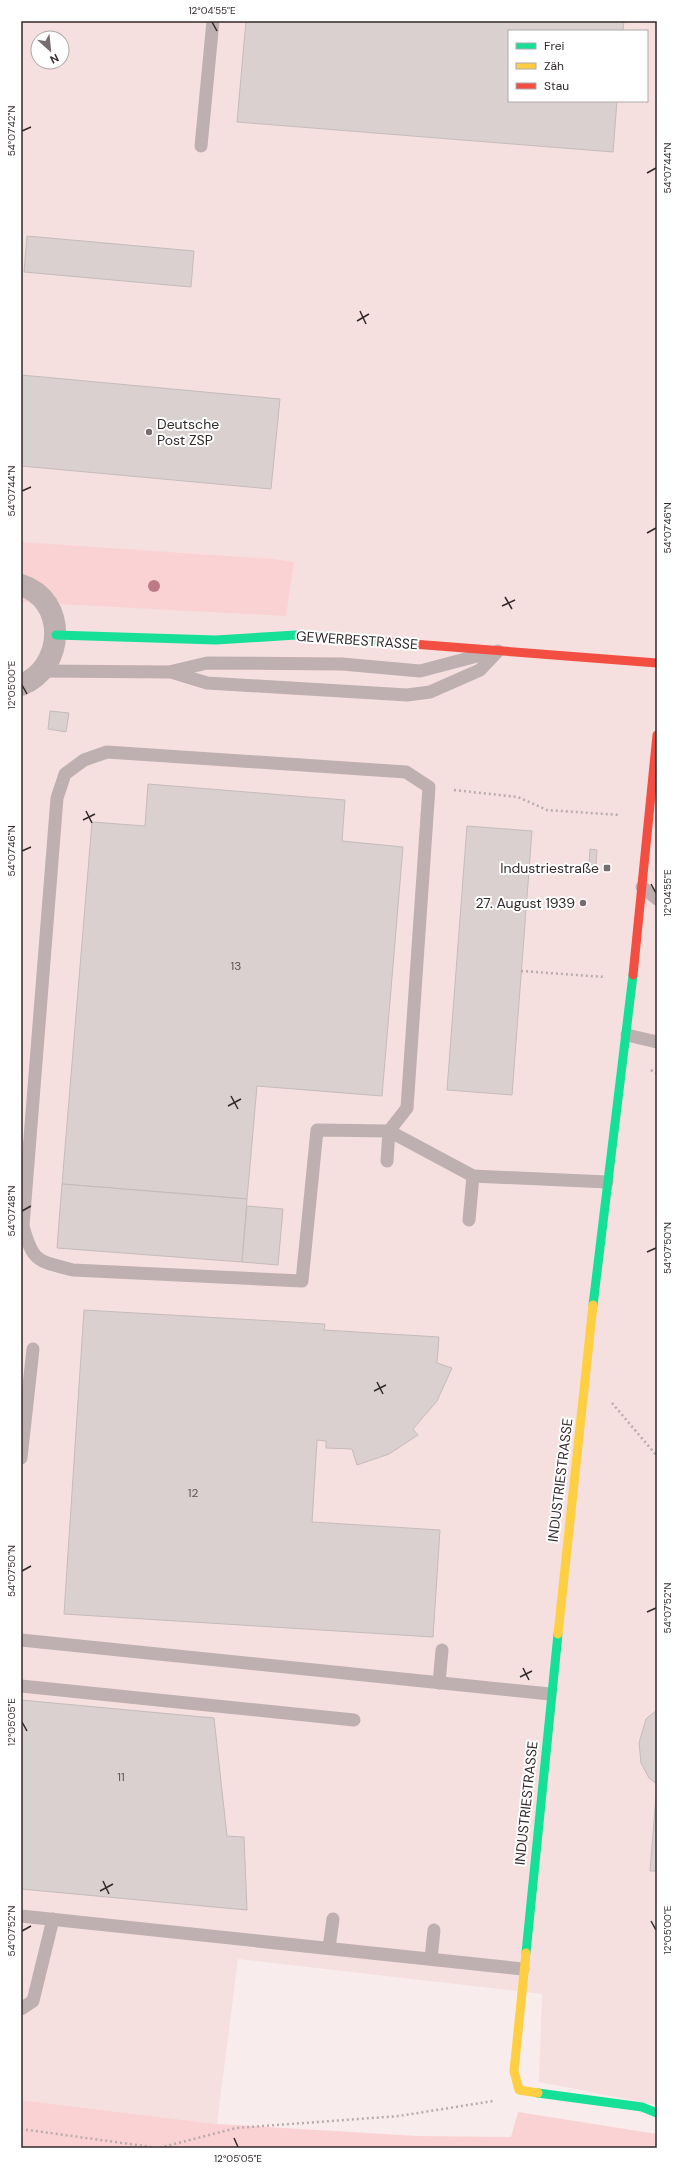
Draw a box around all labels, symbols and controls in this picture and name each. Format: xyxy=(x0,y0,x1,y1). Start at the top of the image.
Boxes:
text: 12°04'55"E xyxy=(188,4,236,17)
north arrow xyxy=(30,30,70,70)
legend xyxy=(508,30,648,102)
text: Frei xyxy=(544,38,564,54)
text: N xyxy=(48,51,61,67)
text: Zäh xyxy=(544,58,564,74)
text: Stau xyxy=(544,78,569,94)
text: 54°07'42"N xyxy=(5,106,18,156)
text: 54°07'44"N xyxy=(661,142,674,193)
place label: Deutsche Post ZSP xyxy=(157,415,219,449)
marker: Deutsche Post ZSP xyxy=(144,427,154,437)
text: 54°07'44"N xyxy=(5,465,18,516)
text: 54°07'46"N xyxy=(661,502,674,554)
street label: GEWERBESTRASSE xyxy=(295,627,419,653)
text: 12°05'00"E xyxy=(5,660,18,709)
text: 54°07'46"N xyxy=(5,825,18,877)
place label: Industriestraße xyxy=(500,859,599,877)
marker: Industriestraße xyxy=(602,863,612,873)
text: 12°04'55"E xyxy=(661,869,674,917)
place label: 27. August 1939 xyxy=(476,894,575,912)
marker: 27. August 1939 xyxy=(578,898,588,908)
house number: 13 xyxy=(231,958,241,974)
text: 54°07'48"N xyxy=(5,1185,18,1236)
text: 54°07'50"N xyxy=(661,1222,674,1274)
street label: INDUSTRIESTRASSE xyxy=(543,1417,577,1543)
house number: 12 xyxy=(188,1485,198,1501)
text: 54°07'50"N xyxy=(5,1545,18,1597)
text: 54°07'52"N xyxy=(661,1583,674,1633)
text: 12°05'05"E xyxy=(5,1698,18,1746)
street label: INDUSTRIESTRASSE xyxy=(511,1740,541,1866)
house number: 11 xyxy=(117,1769,125,1785)
text: 12°05'00"E xyxy=(661,1905,674,1954)
text: 54°07'52"N xyxy=(5,1906,18,1956)
text: 12°05'05"E xyxy=(214,2152,262,2165)

